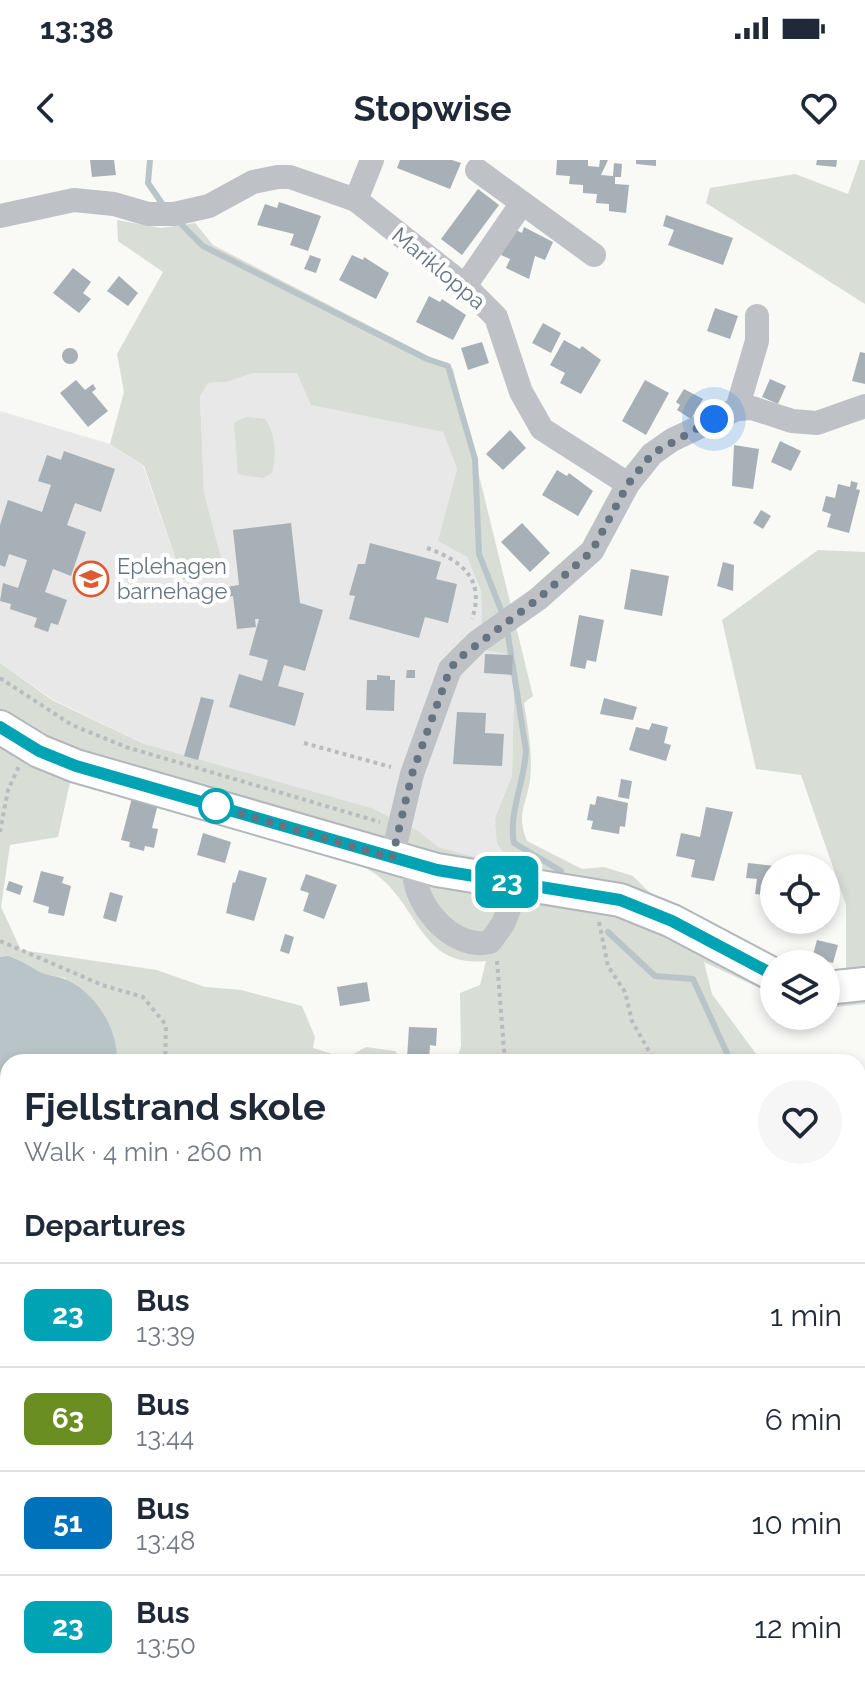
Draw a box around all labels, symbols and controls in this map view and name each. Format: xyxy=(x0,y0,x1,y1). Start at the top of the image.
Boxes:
text: 13:38 xyxy=(40,11,114,46)
icon: back xyxy=(24,86,68,130)
icon: heart xyxy=(797,86,841,130)
text: Stopwise xyxy=(354,87,511,129)
street label: Marikloppa xyxy=(387,222,491,314)
your location xyxy=(694,399,734,439)
place label: Eplehagen barnehage xyxy=(117,553,227,604)
school or university icon: Eplehagen barnehage xyxy=(72,560,110,598)
unlabelled marker xyxy=(199,789,233,823)
map controls xyxy=(760,854,840,1030)
button: locate xyxy=(760,854,840,934)
line badge: 23 xyxy=(471,856,543,908)
text: 23 xyxy=(491,865,523,898)
button: layers xyxy=(760,950,840,1030)
button: heart xyxy=(758,1080,842,1164)
text: Fjellstrand skole xyxy=(24,1084,326,1129)
text: Walk · 4 min · 260 m xyxy=(24,1137,262,1167)
text: Departures xyxy=(24,1208,186,1243)
text: Bus xyxy=(136,1283,190,1318)
text: 23 xyxy=(52,1298,84,1331)
text: 1 min xyxy=(770,1298,842,1333)
text: 13:39 xyxy=(136,1318,195,1348)
text: Bus xyxy=(136,1387,190,1422)
text: 63 xyxy=(52,1402,84,1435)
text: 6 min xyxy=(765,1402,842,1437)
text: 13:44 xyxy=(136,1422,194,1452)
text: Bus xyxy=(136,1491,190,1526)
text: 51 xyxy=(53,1506,83,1539)
text: 10 min xyxy=(752,1506,842,1541)
text: 13:48 xyxy=(136,1526,196,1556)
text: Bus xyxy=(136,1595,190,1630)
text: 23 xyxy=(52,1610,84,1643)
text: 12 min xyxy=(754,1610,842,1645)
text: 13:50 xyxy=(136,1630,196,1660)

